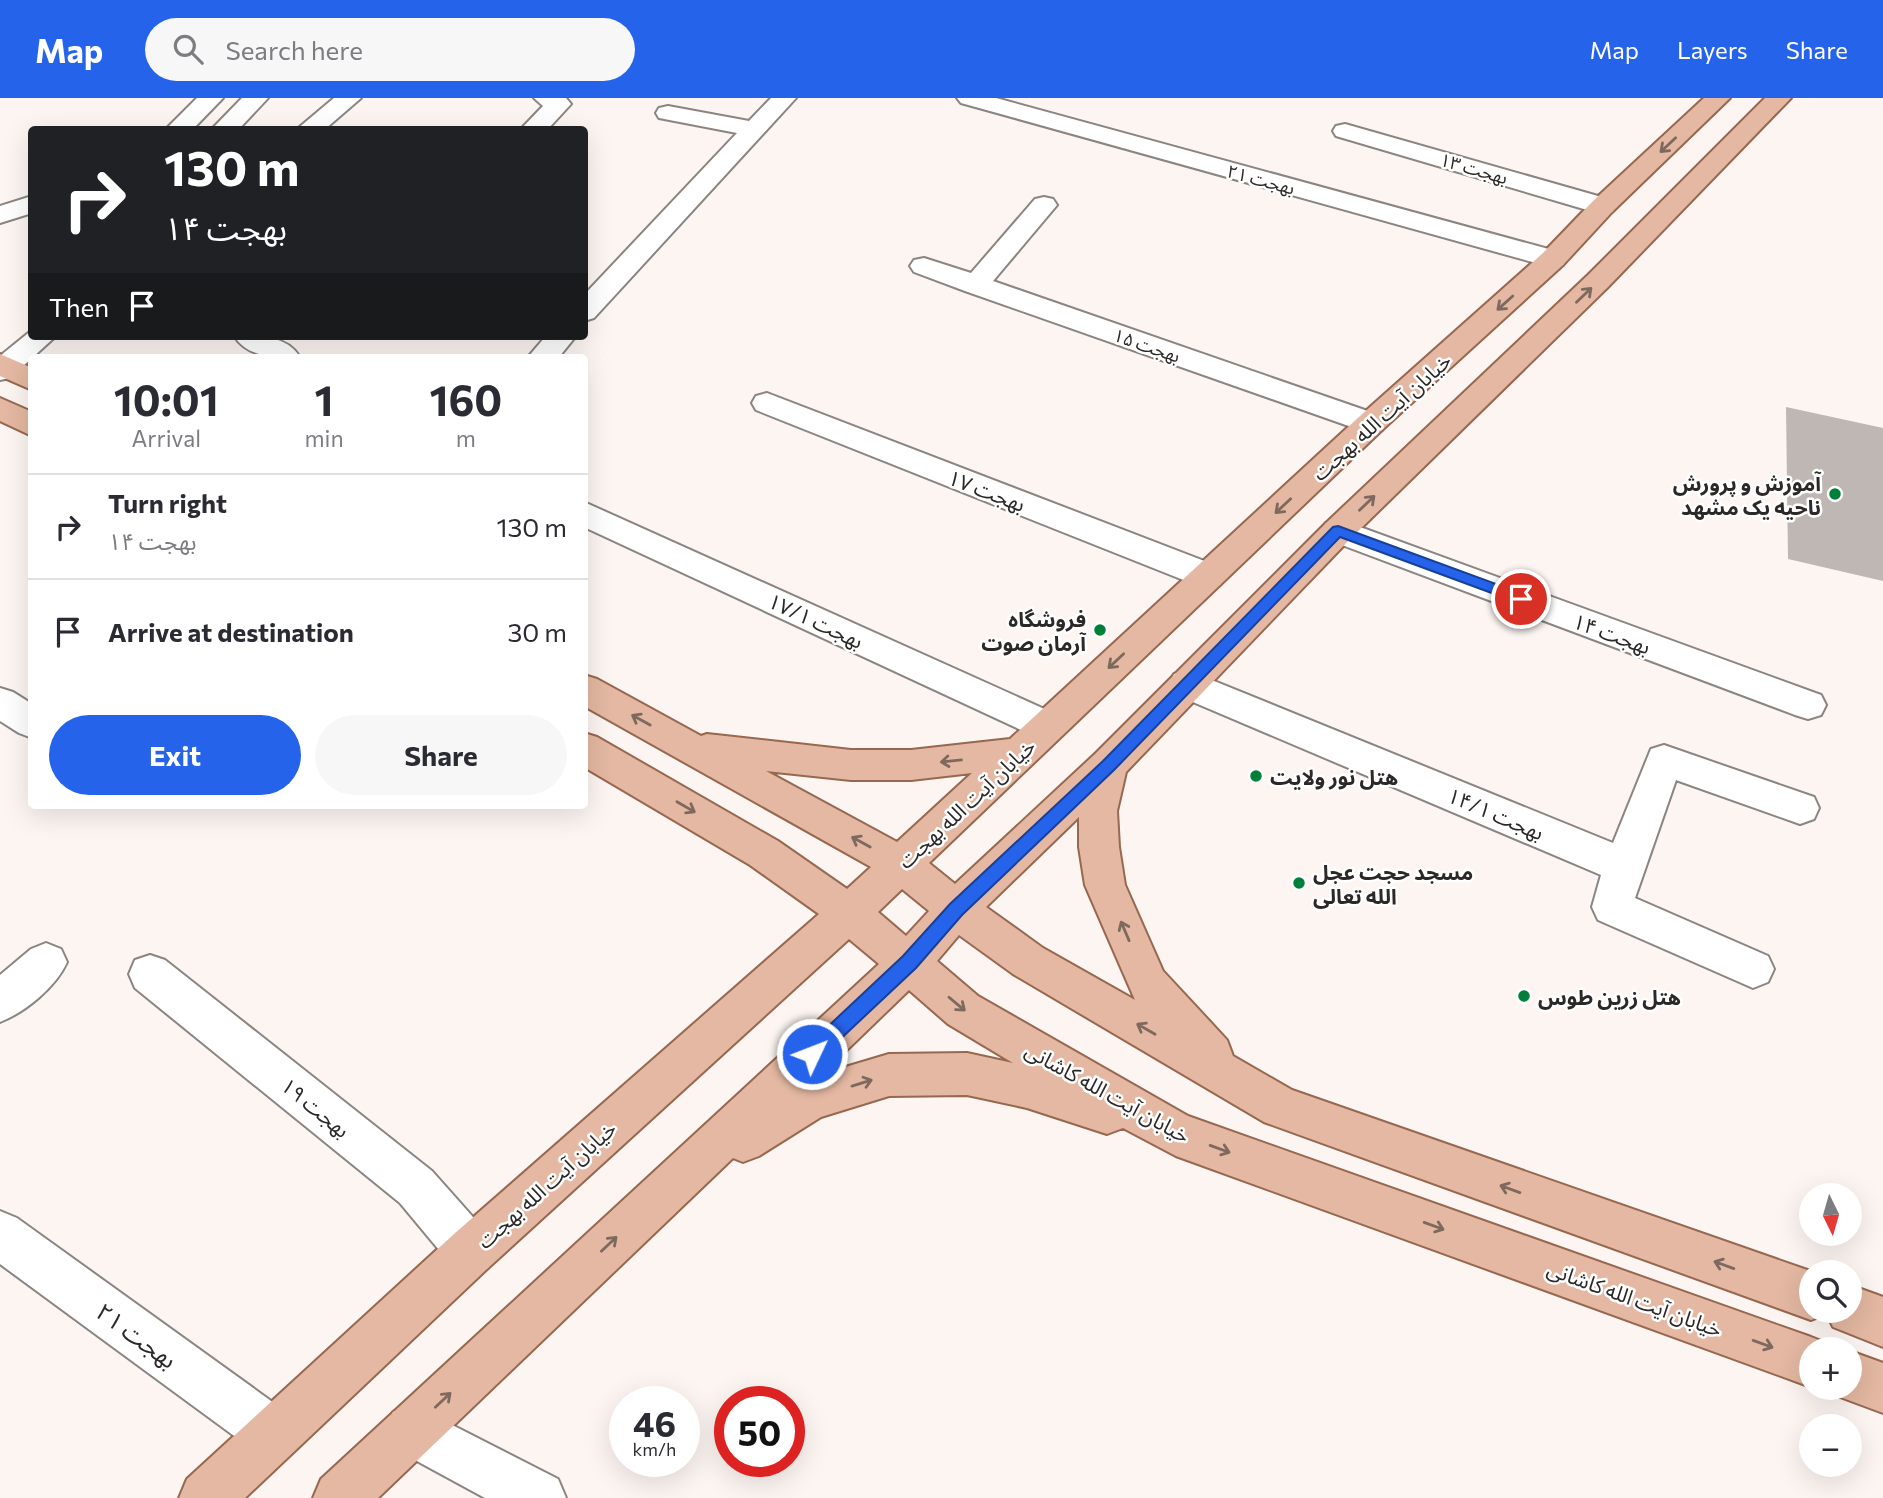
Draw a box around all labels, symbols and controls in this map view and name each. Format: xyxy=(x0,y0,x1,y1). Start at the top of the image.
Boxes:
search box xyxy=(145,18,635,81)
text: Map xyxy=(35,29,103,70)
icon: search xyxy=(169,30,207,68)
text: Search here xyxy=(225,34,363,65)
text: Map xyxy=(1590,35,1639,64)
text: Layers xyxy=(1677,35,1748,64)
text: Share xyxy=(1786,35,1848,64)
text: 130 m xyxy=(164,136,299,196)
one-way arrow xyxy=(1660,136,1677,153)
street label: بهجت ۱۳ xyxy=(1438,148,1510,188)
icon: right xyxy=(49,154,140,245)
street label: بهجت ۲۱ xyxy=(1225,159,1297,199)
text: بهجت ۱۴ xyxy=(164,207,287,247)
one-way arrow xyxy=(1575,286,1592,303)
icon: arrive xyxy=(123,287,161,325)
text: Then xyxy=(49,291,109,322)
one-way arrow xyxy=(1496,295,1514,311)
street label: بهجت ۱۵ xyxy=(1111,323,1183,367)
street label: خیابان آیت الله بهجت xyxy=(1306,347,1456,486)
text: 10:01 xyxy=(114,373,219,425)
text: 1 xyxy=(315,373,334,425)
text: 160 xyxy=(429,373,502,425)
text: Arrival xyxy=(131,424,201,452)
text: min xyxy=(304,424,344,452)
text: m xyxy=(456,424,476,452)
street label: بهجت ۱۷ xyxy=(944,464,1029,517)
place label: آموزش و پرورش ناحیه یک مشهد xyxy=(1673,470,1822,520)
marker: آموزش و پرورش ناحیه یک مشهد xyxy=(1827,486,1843,502)
text: Turn right xyxy=(108,487,227,518)
one-way arrow xyxy=(1358,495,1375,512)
one-way arrow xyxy=(1274,497,1292,514)
icon: right xyxy=(49,508,87,546)
text: 130 m xyxy=(496,511,567,542)
text: بهجت ۱۴ xyxy=(108,527,196,555)
pin xyxy=(1491,569,1551,629)
icon: arrive xyxy=(1502,580,1540,618)
street label: بهجت ۱۷/۱ xyxy=(764,587,868,654)
place label: فروشگاه آرمان صوت xyxy=(981,606,1087,656)
street label: بهجت ۱۴ xyxy=(1569,607,1654,659)
icon: arrive xyxy=(49,613,87,651)
text: Arrive at destination xyxy=(108,616,354,647)
text: 30 m xyxy=(508,616,567,647)
marker: فروشگاه آرمان صوت xyxy=(1092,622,1108,638)
one-way arrow xyxy=(1108,653,1125,670)
one-way arrow xyxy=(631,713,651,727)
button: Exit xyxy=(49,715,301,795)
button: Share xyxy=(315,715,567,795)
street label: خیابان آیت الله بهجت xyxy=(892,733,1040,874)
one-way arrow xyxy=(940,754,963,767)
place label: هتل نور ولایت xyxy=(1270,764,1398,790)
marker: هتل نور ولایت xyxy=(1248,768,1264,784)
street label: بهجت ۱۴/۱ xyxy=(1444,782,1548,845)
one-way arrow xyxy=(675,800,695,814)
one-way arrow xyxy=(852,835,872,849)
place label: مسجد حجت عجل الله تعالی xyxy=(1313,859,1473,909)
marker: مسجد حجت عجل الله تعالی xyxy=(1291,875,1307,891)
one-way arrow xyxy=(1118,920,1131,942)
place label: هتل زرین طوس xyxy=(1538,984,1681,1010)
marker: هتل زرین طوس xyxy=(1516,988,1532,1004)
one-way arrow xyxy=(948,996,966,1012)
position arrow xyxy=(775,1017,849,1091)
one-way arrow xyxy=(1136,1022,1156,1036)
street label: خیابان آیت الله کاشانی xyxy=(1021,1036,1195,1148)
street label: بهجت ۱۹ xyxy=(276,1072,355,1143)
one-way arrow xyxy=(851,1076,873,1089)
street label: خیابان آیت الله بهجت xyxy=(471,1115,621,1254)
one-way arrow xyxy=(1208,1144,1230,1156)
one-way arrow xyxy=(1499,1182,1521,1194)
north arrow xyxy=(1799,1183,1862,1246)
map controls xyxy=(1799,1183,1862,1477)
one-way arrow xyxy=(1423,1221,1445,1233)
one-way arrow xyxy=(600,1236,617,1253)
street label: خیابان آیت الله کاشانی xyxy=(1544,1255,1726,1342)
one-way arrow xyxy=(1713,1258,1735,1270)
button: search xyxy=(1799,1260,1862,1323)
street label: بهجت ۲۱ xyxy=(91,1296,183,1374)
button: + xyxy=(1799,1337,1862,1400)
one-way arrow xyxy=(1752,1339,1774,1352)
speed limit sign: 50 xyxy=(714,1386,805,1477)
one-way arrow xyxy=(434,1392,451,1409)
text: 46 xyxy=(633,1401,676,1444)
button: − xyxy=(1799,1414,1862,1477)
text: km/h xyxy=(633,1438,676,1460)

